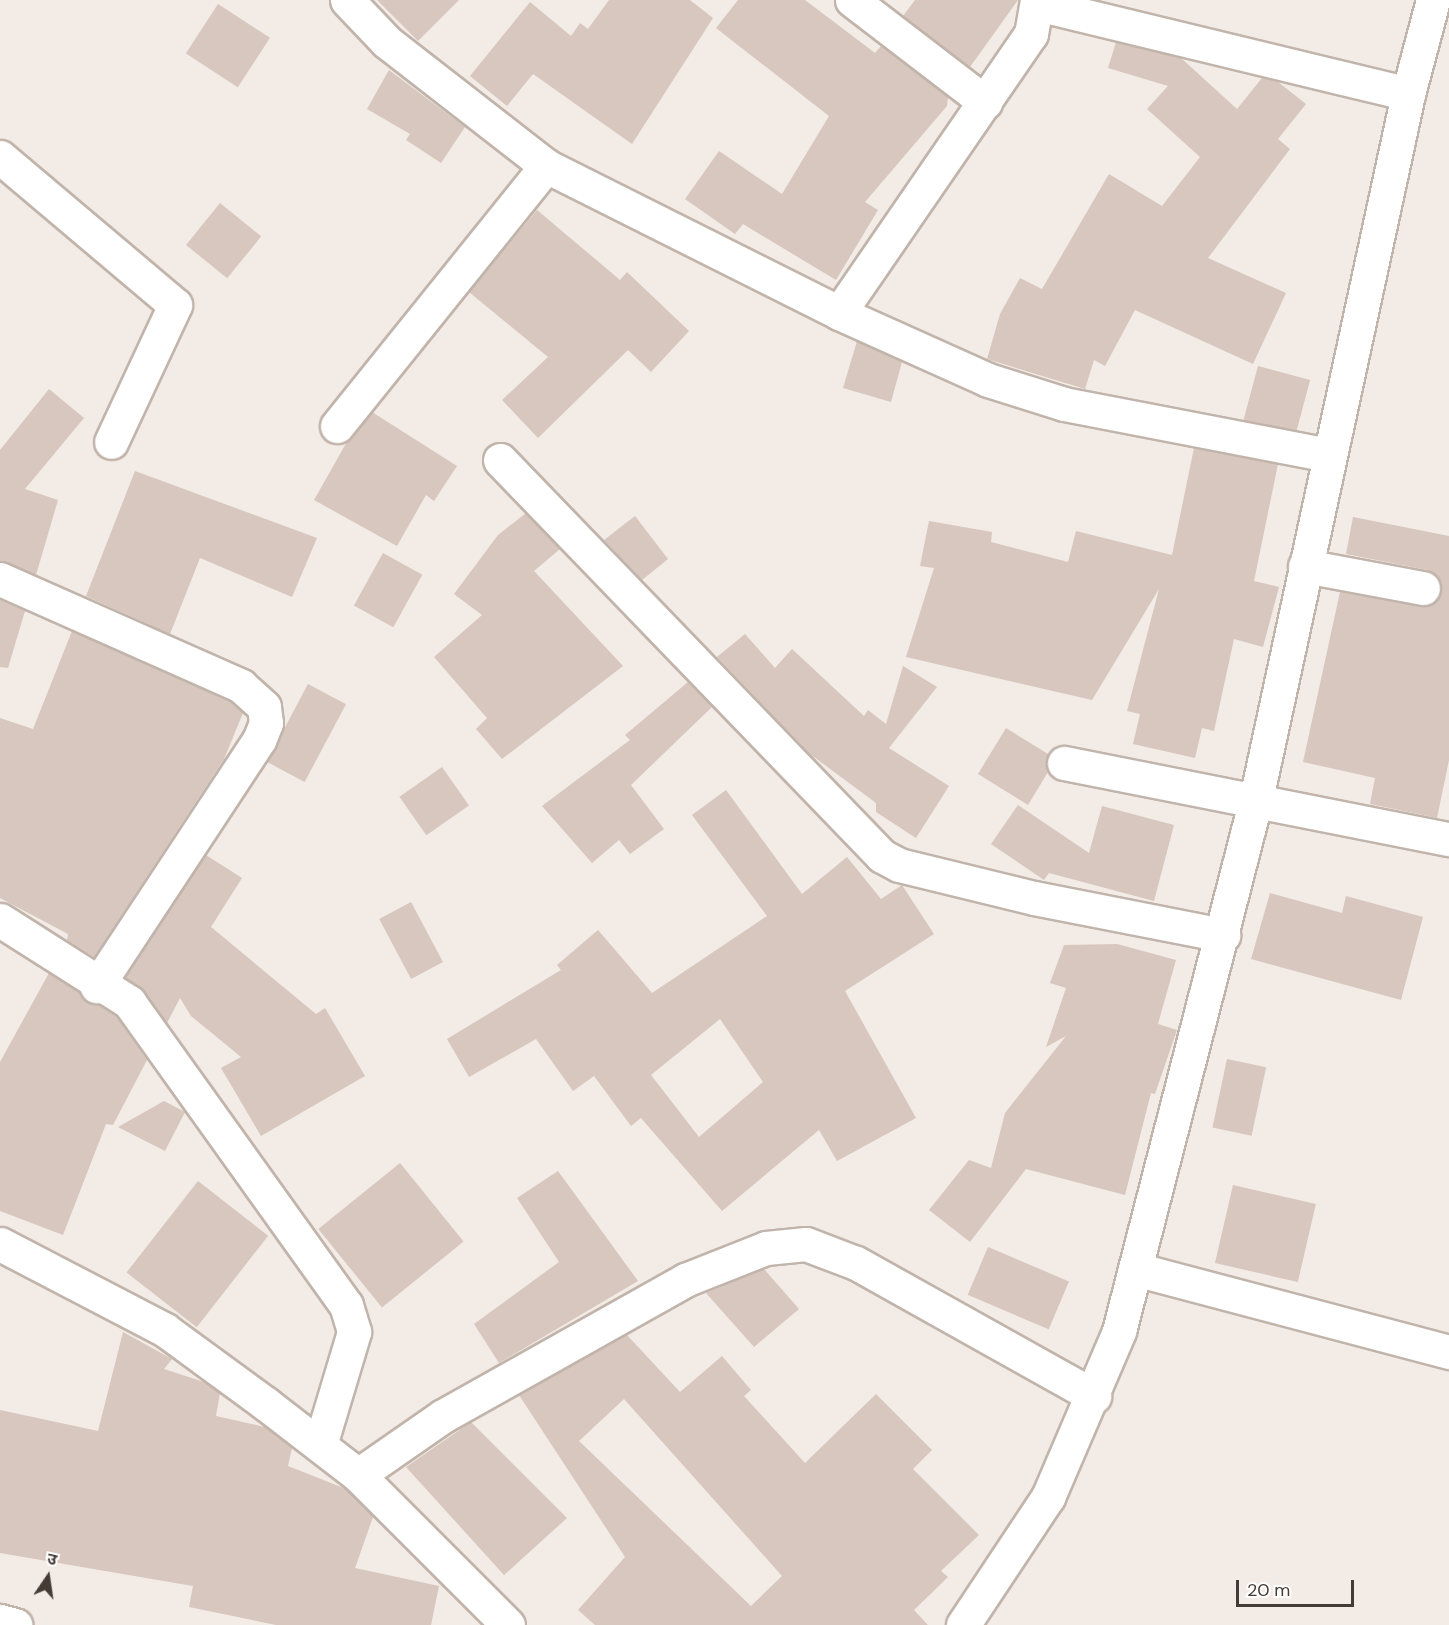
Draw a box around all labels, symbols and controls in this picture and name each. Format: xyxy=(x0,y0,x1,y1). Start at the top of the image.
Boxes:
north arrow xyxy=(18,1547,78,1607)
text: उ xyxy=(45,1548,59,1570)
scale bar xyxy=(1239,1568,1358,1606)
text: 20 m xyxy=(1247,1578,1290,1602)

